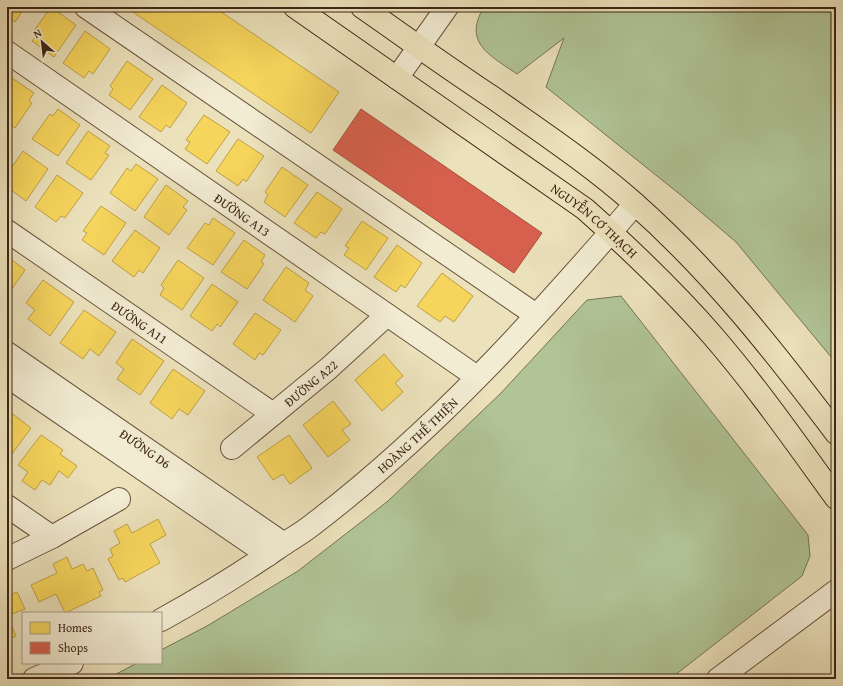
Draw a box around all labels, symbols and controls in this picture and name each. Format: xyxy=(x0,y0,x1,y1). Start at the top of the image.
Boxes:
north arrow xyxy=(22,22,62,62)
text: N xyxy=(30,24,45,42)
street label: NGUYỄN CƠ THẠCH xyxy=(547,179,642,263)
street label: ĐƯỜNG A13 xyxy=(210,189,274,241)
street label: ĐƯỜNG A11 xyxy=(108,296,172,348)
street label: ĐƯỜNG A22 xyxy=(280,355,342,411)
street label: HOÀNG THẾ THIỆN xyxy=(373,393,462,477)
street label: ĐƯỜNG D6 xyxy=(116,424,175,473)
legend xyxy=(22,612,162,664)
text: Homes xyxy=(58,619,93,636)
text: Shops xyxy=(58,639,88,656)

